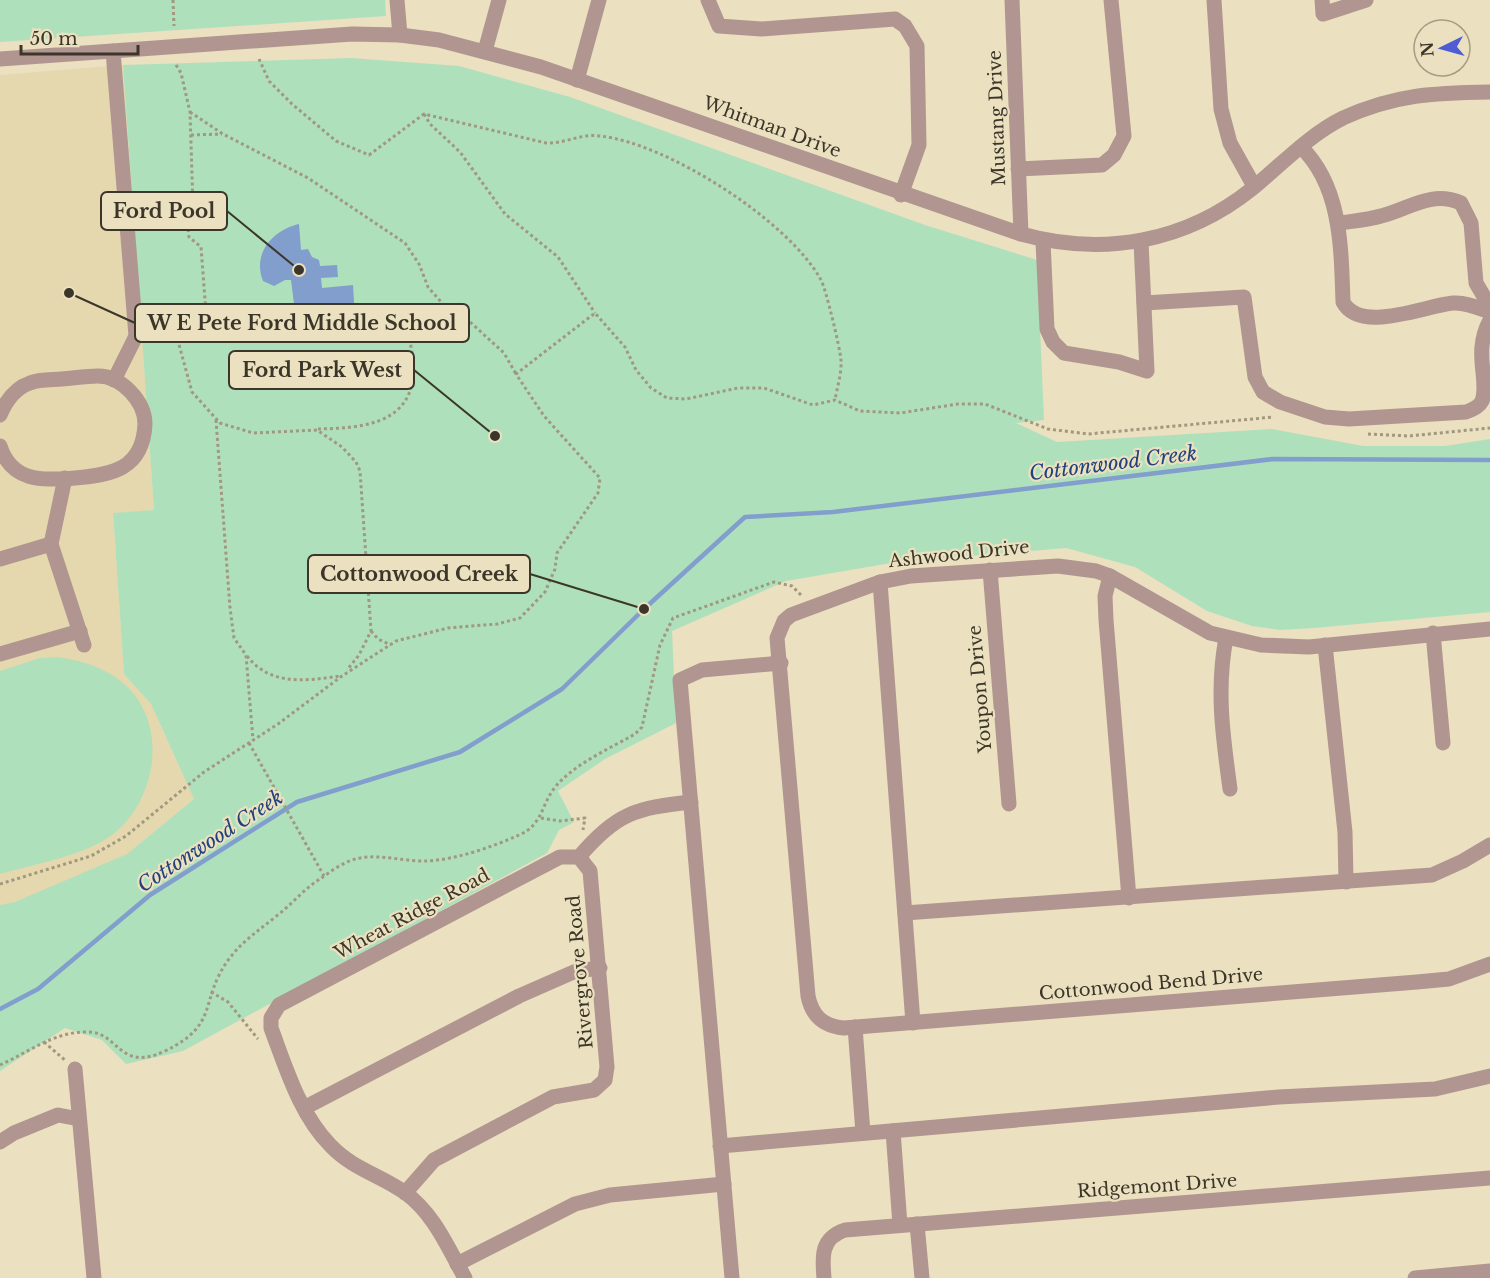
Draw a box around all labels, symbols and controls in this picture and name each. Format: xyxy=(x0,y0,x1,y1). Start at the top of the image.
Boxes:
scale bar xyxy=(21,18,138,56)
north arrow xyxy=(1412,18,1472,78)
text: 50 m xyxy=(30,28,78,50)
text: N xyxy=(1416,41,1438,58)
street label: Mustang Drive xyxy=(984,50,1010,186)
street label: Whitman Drive xyxy=(699,92,844,162)
callout: Ford Pool xyxy=(101,192,227,230)
text: Ford Pool xyxy=(113,199,215,223)
callout: W E Pete Ford Middle School xyxy=(135,304,469,342)
text: W E Pete Ford Middle School xyxy=(146,311,457,335)
callout: Ford Park West xyxy=(229,351,414,389)
text: Ford Park West xyxy=(242,358,402,382)
water label: Cottonwood Creek xyxy=(1028,441,1198,485)
street label: Ashwood Drive xyxy=(887,536,1030,572)
callout: Cottonwood Creek xyxy=(308,555,530,593)
text: Cottonwood Creek xyxy=(320,562,519,586)
street label: Youpon Drive xyxy=(963,624,997,755)
water label: Cottonwood Creek xyxy=(133,785,287,897)
street label: Wheat Ridge Road xyxy=(330,864,493,965)
street label: Rivergrove Road xyxy=(562,894,598,1050)
street label: Cottonwood Bend Drive xyxy=(1038,963,1264,1005)
street label: Ridgemont Drive xyxy=(1076,1169,1238,1203)

